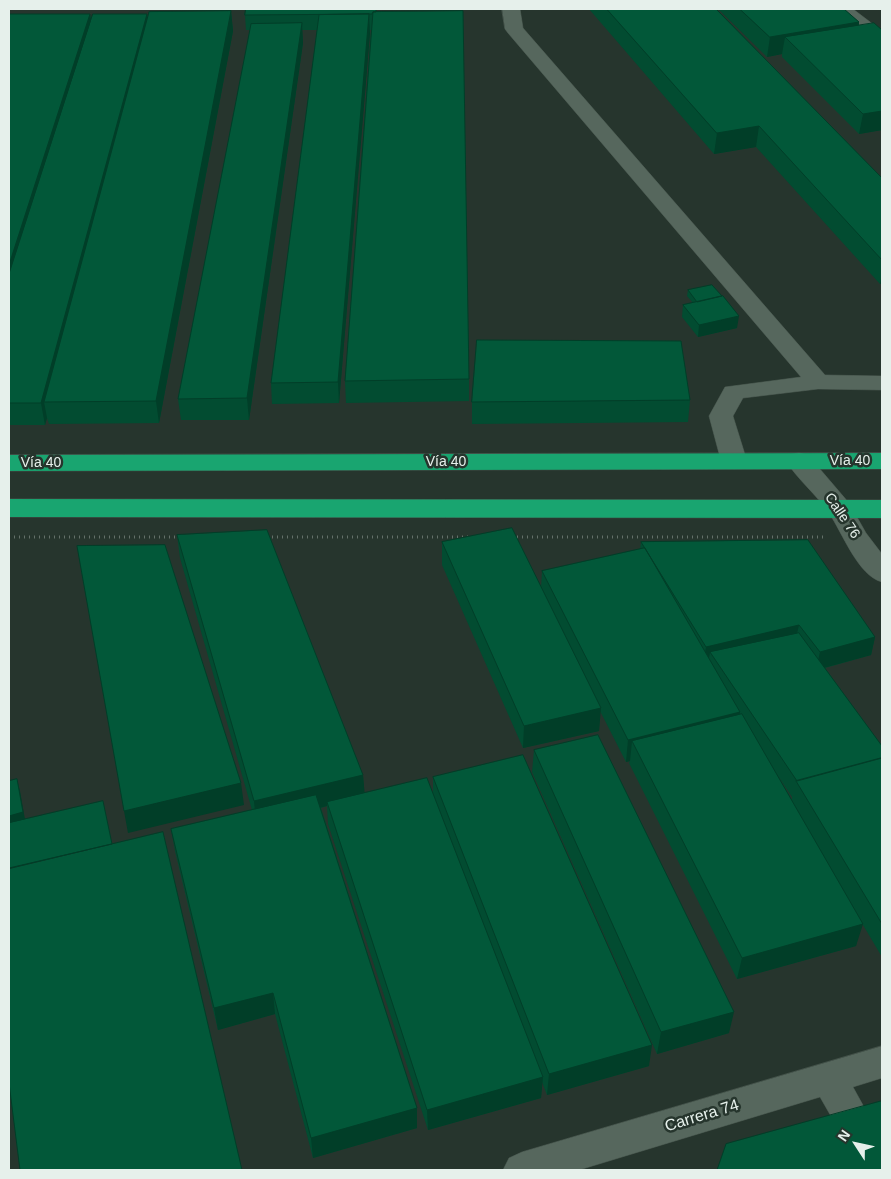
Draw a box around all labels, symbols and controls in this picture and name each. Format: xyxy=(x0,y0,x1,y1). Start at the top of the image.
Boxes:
street label: Vía 40 xyxy=(830,453,870,469)
street label: Vía 40 xyxy=(426,454,466,470)
street label: Vía 40 xyxy=(21,455,61,471)
street label: Calle 76 xyxy=(821,490,863,542)
street label: Carrera 74 xyxy=(663,1096,741,1136)
north arrow xyxy=(831,1119,881,1169)
text: N xyxy=(834,1127,853,1144)

